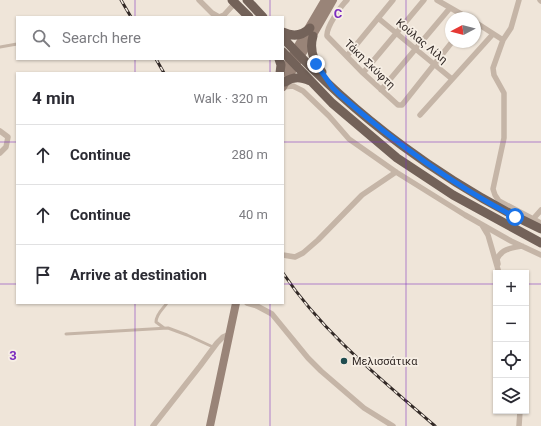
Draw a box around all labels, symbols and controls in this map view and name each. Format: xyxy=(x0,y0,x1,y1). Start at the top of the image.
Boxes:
text: C xyxy=(334,6,343,21)
north arrow xyxy=(445,12,481,48)
search box xyxy=(16,16,284,60)
street label: Κούλας Λίλη xyxy=(393,16,450,67)
icon: search xyxy=(30,27,52,49)
text: Search here xyxy=(62,29,141,47)
street label: Τάκη Σκύφτη xyxy=(342,37,398,92)
route end xyxy=(307,55,325,73)
text: 4 min xyxy=(32,88,75,108)
text: Walk · 320 m xyxy=(193,91,268,106)
icon: ahead xyxy=(32,144,54,166)
text: Continue xyxy=(70,146,131,164)
text: 280 m xyxy=(231,147,268,162)
icon: ahead xyxy=(32,204,54,226)
text: Continue xyxy=(70,206,131,224)
text: 40 m xyxy=(239,207,268,222)
route start xyxy=(506,208,524,226)
icon: arrive xyxy=(32,264,54,286)
text: Arrive at destination xyxy=(70,266,207,284)
map controls xyxy=(493,270,529,414)
button: + xyxy=(493,270,529,306)
button: − xyxy=(493,306,529,342)
button: locate xyxy=(493,342,529,378)
text: 3 xyxy=(9,348,17,363)
place label: Μελισσάτικα xyxy=(352,355,418,368)
marker: Μελισσάτικα xyxy=(339,356,349,366)
button: layers xyxy=(493,378,529,414)

